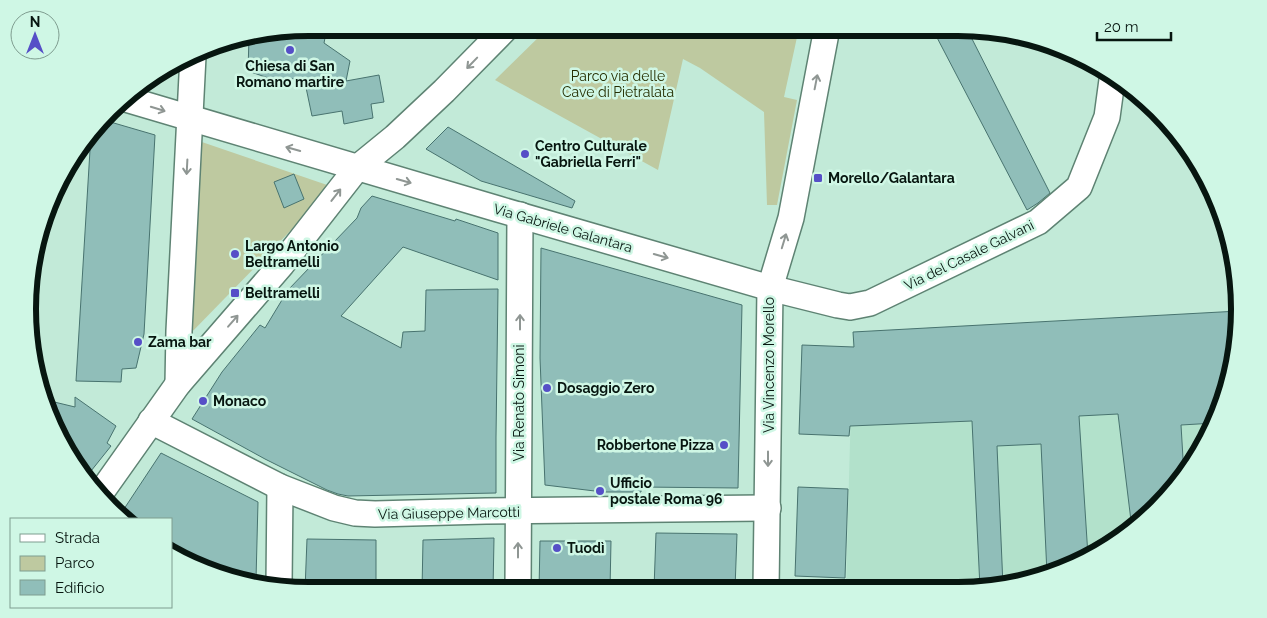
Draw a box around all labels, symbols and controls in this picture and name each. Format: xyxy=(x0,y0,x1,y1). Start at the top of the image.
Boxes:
north arrow xyxy=(10,10,60,60)
scale bar xyxy=(1097,10,1171,42)
text: N xyxy=(30,14,40,30)
text: 20 m xyxy=(1104,18,1139,36)
marker: Chiesa di San Romano martire xyxy=(284,44,296,56)
one-way arrow xyxy=(466,56,478,69)
place label: Chiesa di San Romano martire xyxy=(236,58,345,90)
park label: Parco via delle Cave di Pietralata xyxy=(562,68,674,100)
one-way arrow xyxy=(812,74,822,90)
one-way arrow xyxy=(149,104,165,114)
place label: Centro Culturale "Gabriella Ferri" xyxy=(535,138,647,170)
one-way arrow xyxy=(286,144,302,154)
marker: Centro Culturale "Gabriella Ferri" xyxy=(519,148,531,160)
one-way arrow xyxy=(182,158,192,175)
place label: Morello/Galantara xyxy=(828,170,955,186)
marker: Morello/Galantara xyxy=(812,172,824,184)
one-way arrow xyxy=(396,176,412,186)
one-way arrow xyxy=(330,189,341,202)
street label: Via Gabriele Galantara xyxy=(492,200,634,256)
street label: Via del Casale Galvani xyxy=(902,217,1036,293)
one-way arrow xyxy=(779,233,789,249)
place label: Largo Antonio Beltramelli xyxy=(245,238,339,270)
marker: Largo Antonio Beltramelli xyxy=(229,248,241,260)
one-way arrow xyxy=(652,252,668,261)
place label: Beltramelli xyxy=(245,285,320,301)
marker: Beltramelli xyxy=(229,287,241,299)
street label: Via Vincenzo Morello xyxy=(761,297,777,433)
one-way arrow xyxy=(227,314,239,327)
one-way arrow xyxy=(515,315,524,331)
place label: Zama bar xyxy=(148,334,212,350)
marker: Zama bar xyxy=(132,336,144,348)
street label: Via Renato Simoni xyxy=(511,344,527,462)
place label: Dosaggio Zero xyxy=(557,380,655,396)
marker: Dosaggio Zero xyxy=(541,382,553,394)
place label: Monaco xyxy=(213,393,267,409)
marker: Monaco xyxy=(197,395,209,407)
place label: Robbertone Pizza xyxy=(597,437,714,453)
marker: Robbertone Pizza xyxy=(718,439,730,451)
one-way arrow xyxy=(763,450,773,467)
place label: Ufficio postale Roma 96 xyxy=(610,475,723,507)
marker: Ufficio postale Roma 96 xyxy=(594,485,606,497)
street label: Via Giuseppe Marcotti xyxy=(378,504,520,522)
legend xyxy=(10,518,172,608)
text: Strada xyxy=(55,529,100,547)
place label: Tuodì xyxy=(567,540,605,556)
marker: Tuodì xyxy=(551,542,563,554)
one-way arrow xyxy=(513,543,523,559)
text: Parco xyxy=(55,554,95,572)
text: Edificio xyxy=(55,579,105,597)

